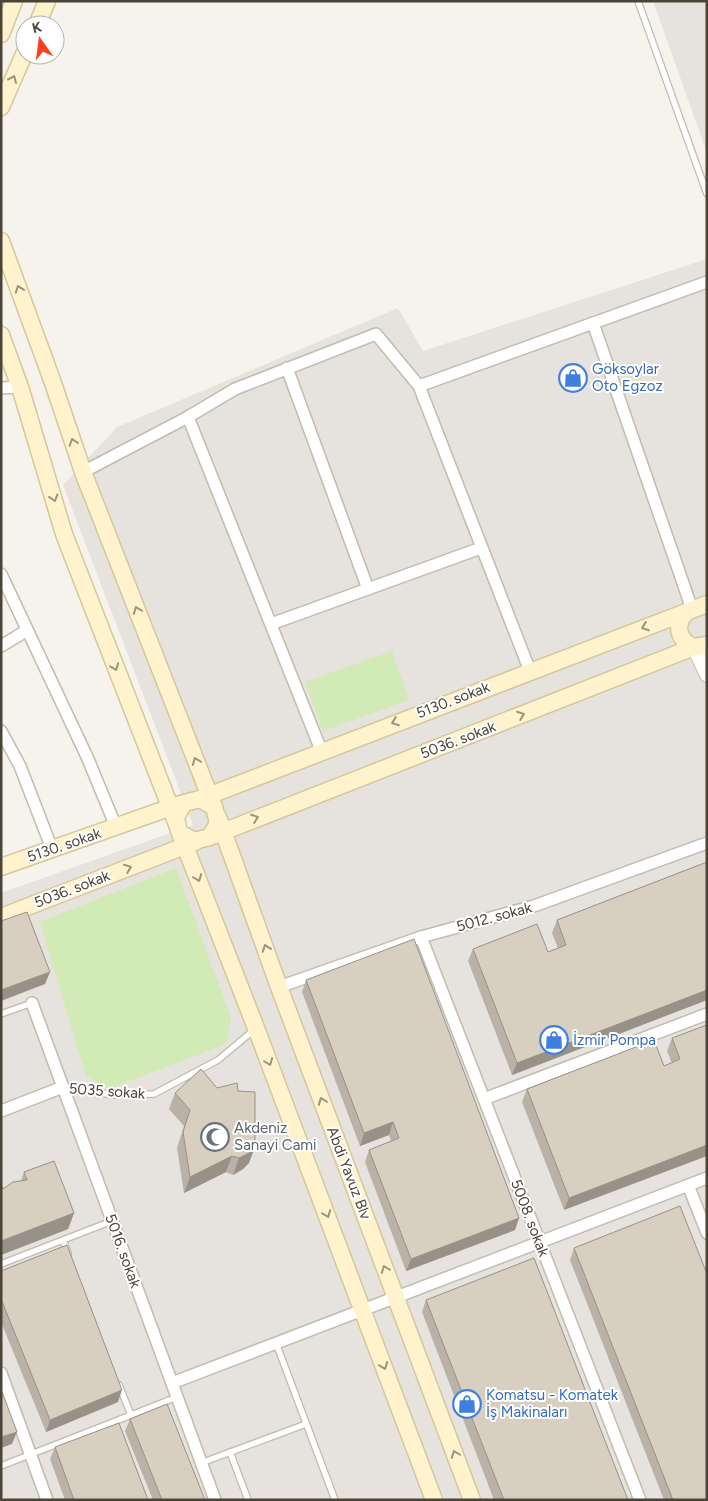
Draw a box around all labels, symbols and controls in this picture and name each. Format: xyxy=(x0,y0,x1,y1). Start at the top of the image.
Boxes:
north arrow xyxy=(15,15,65,65)
text: K xyxy=(30,18,44,37)
one-way arrow xyxy=(7,75,18,84)
one-way arrow xyxy=(14,285,25,294)
place label: Göksoylar Oto Egzoz xyxy=(592,360,663,395)
shop icon: Göksoylar Oto Egzoz xyxy=(558,363,588,393)
one-way arrow xyxy=(69,438,79,447)
one-way arrow xyxy=(48,494,58,502)
one-way arrow xyxy=(133,606,143,615)
one-way arrow xyxy=(641,621,650,631)
one-way arrow xyxy=(109,662,120,671)
street label: 5130. sokak xyxy=(414,678,493,722)
one-way arrow xyxy=(516,711,525,721)
one-way arrow xyxy=(391,716,400,726)
street label: 5036. sokak xyxy=(418,717,499,763)
one-way arrow xyxy=(192,758,202,766)
one-way arrow xyxy=(251,814,259,824)
street label: 5130. sokak xyxy=(25,824,104,866)
one-way arrow xyxy=(124,864,132,874)
street label: 5036. sokak xyxy=(32,866,113,912)
one-way arrow xyxy=(192,873,202,882)
street label: 5012. sokak xyxy=(454,898,534,936)
one-way arrow xyxy=(262,945,272,953)
shop icon: İzmir Pompa xyxy=(539,1025,569,1055)
place label: İzmir Pompa xyxy=(573,1031,656,1049)
one-way arrow xyxy=(263,1057,273,1066)
street label: 5035 sokak xyxy=(68,1079,146,1103)
one-way arrow xyxy=(318,1097,328,1106)
place label: Akdeniz Sanayi Cami xyxy=(234,1119,317,1154)
mosque icon: Akdeniz Sanayi Cami xyxy=(200,1122,230,1152)
street label: Abdi Yavuz Blv xyxy=(323,1124,375,1222)
street label: 5008. sokak xyxy=(507,1177,553,1260)
one-way arrow xyxy=(320,1209,331,1218)
street label: 5016. sokak xyxy=(101,1212,145,1291)
one-way arrow xyxy=(381,1266,391,1274)
one-way arrow xyxy=(378,1361,388,1370)
place label: Komatsu - Komatek İş Makinaları xyxy=(486,1386,619,1421)
shop icon: Komatsu - Komatek İş Makinaları xyxy=(452,1389,482,1419)
one-way arrow xyxy=(451,1450,461,1459)

